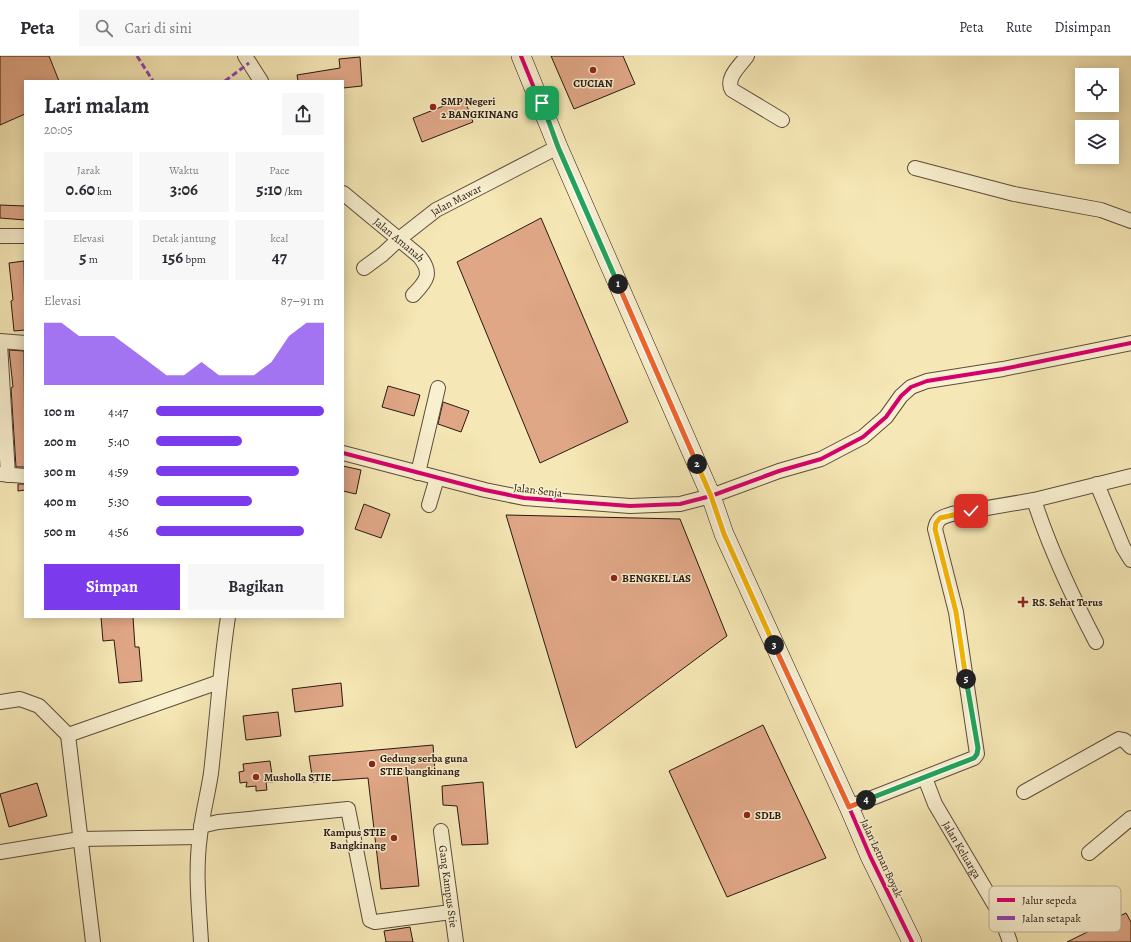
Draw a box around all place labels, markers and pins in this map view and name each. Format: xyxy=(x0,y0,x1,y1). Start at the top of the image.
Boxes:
marker: CUCIAN xyxy=(588,65,598,75)
place label: CUCIAN xyxy=(573,76,613,91)
pin xyxy=(525,86,559,120)
place label: SMP Negeri 2 BANGKINANG xyxy=(441,94,518,122)
marker: SMP Negeri 2 BANGKINANG xyxy=(428,102,438,112)
pin: 1 xyxy=(608,274,628,294)
pin: 2 xyxy=(687,454,707,474)
pin xyxy=(954,494,988,528)
place label: BENGKEL LAS xyxy=(622,571,691,586)
marker: BENGKEL LAS xyxy=(609,573,619,583)
place label: RS. Sehat Terus xyxy=(1032,595,1103,610)
marker: RS. Sehat Terus xyxy=(1017,596,1029,608)
pin: 3 xyxy=(764,635,784,655)
pin: 5 xyxy=(956,669,976,689)
place label: Gedung serba guna STIE bangkinang xyxy=(380,751,468,779)
marker: Gedung serba guna STIE bangkinang xyxy=(367,759,377,769)
place label: Musholla STIE xyxy=(264,770,331,785)
marker: Musholla STIE xyxy=(251,772,261,782)
pin: 4 xyxy=(856,790,876,810)
place label: SDLB xyxy=(755,808,781,823)
marker: SDLB xyxy=(742,810,752,820)
place label: Kampus STIE Bangkinang xyxy=(323,825,386,853)
marker: Kampus STIE Bangkinang xyxy=(389,833,399,843)

